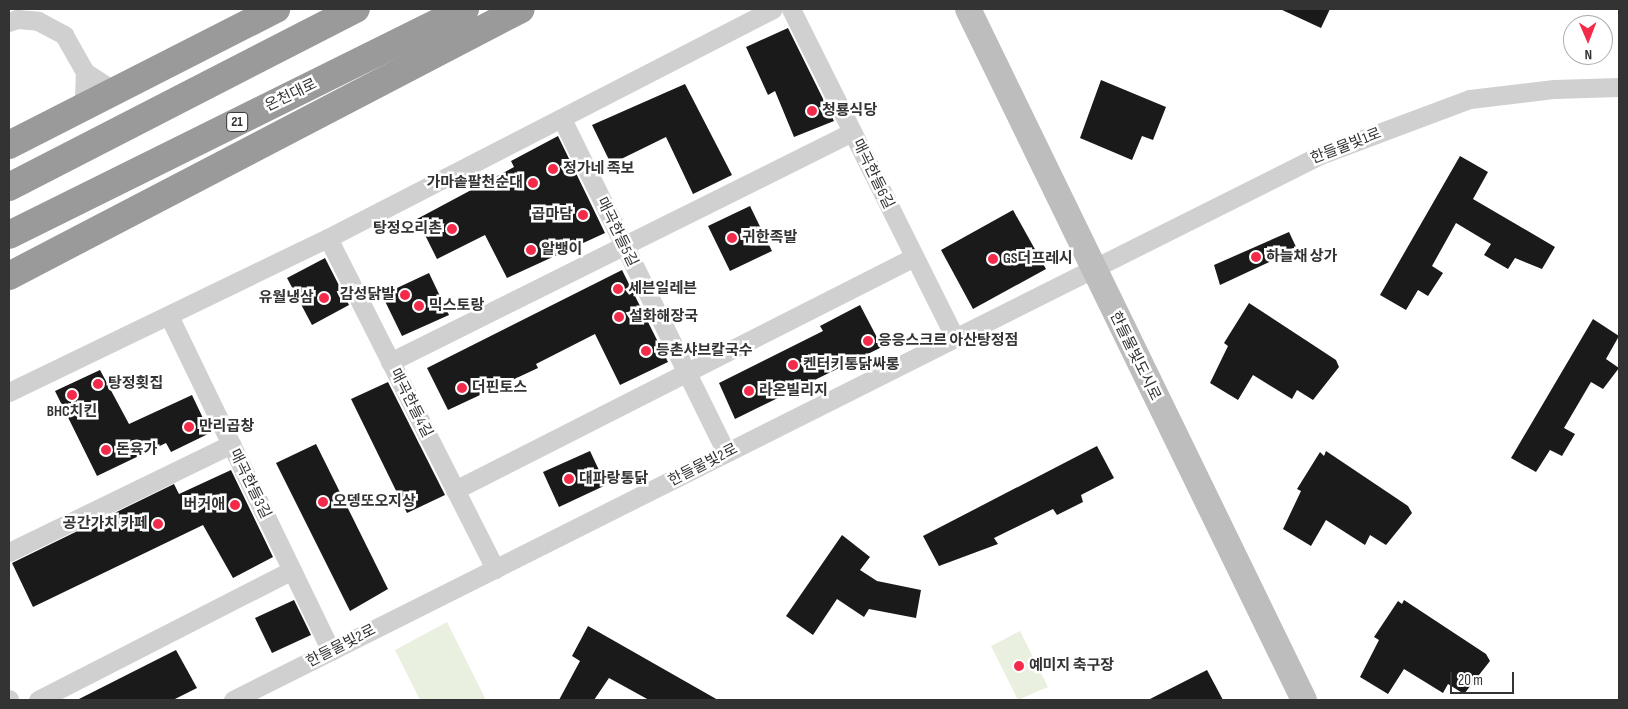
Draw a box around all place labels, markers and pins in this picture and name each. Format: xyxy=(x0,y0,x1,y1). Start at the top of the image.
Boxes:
place label: 청룡식당 xyxy=(822,102,877,120)
marker: 청룡식당 xyxy=(806,105,818,117)
place label: 정가네 족보 xyxy=(563,160,634,178)
marker: 정가네 족보 xyxy=(547,163,559,175)
place label: 가마솥팔천순대 xyxy=(426,174,523,192)
marker: 가마솥팔천순대 xyxy=(527,177,539,189)
place label: 곱마담 xyxy=(532,206,573,224)
marker: 곱마담 xyxy=(577,209,589,221)
place label: 탕정오리촌 xyxy=(373,220,442,238)
marker: 탕정오리촌 xyxy=(446,223,458,235)
place label: 귀한족발 xyxy=(742,229,797,247)
marker: 귀한족발 xyxy=(726,232,738,244)
place label: 알뱅이 xyxy=(541,241,582,259)
marker: 알뱅이 xyxy=(525,244,537,256)
place label: 하늘채 상가 xyxy=(1266,248,1337,266)
place label: GS더프레시 xyxy=(1003,250,1073,268)
marker: 하늘채 상가 xyxy=(1250,251,1262,263)
marker: GS더프레시 xyxy=(987,253,999,265)
place label: 세븐일레븐 xyxy=(628,280,697,298)
marker: 세븐일레븐 xyxy=(612,283,624,295)
place label: 감성닭발 xyxy=(340,286,395,304)
place label: 유월냉삼 xyxy=(259,289,314,307)
marker: 감성닭발 xyxy=(399,289,411,301)
marker: 유월냉삼 xyxy=(318,292,330,304)
place label: 믹스토랑 xyxy=(429,297,484,315)
marker: 믹스토랑 xyxy=(413,300,425,312)
place label: 설화해장국 xyxy=(629,308,698,326)
marker: 설화해장국 xyxy=(613,311,625,323)
place label: 응응스크르 아산탕정점 xyxy=(878,332,1018,350)
marker: 응응스크르 아산탕정점 xyxy=(862,335,874,347)
place label: 등촌샤브칼국수 xyxy=(656,342,753,360)
marker: 등촌샤브칼국수 xyxy=(640,345,652,357)
place label: 켄터키통닭싸롱 xyxy=(803,356,900,374)
marker: 켄터키통닭싸롱 xyxy=(787,359,799,371)
place label: 탕정횟집 xyxy=(108,375,163,393)
marker: 탕정횟집 xyxy=(92,378,104,390)
place label: 더핀토스 xyxy=(472,379,527,397)
marker: 더핀토스 xyxy=(456,382,468,394)
place label: 라온빌리지 xyxy=(759,382,828,400)
marker: 라온빌리지 xyxy=(743,385,755,397)
marker: BHC치킨 xyxy=(66,389,78,401)
place label: BHC치킨 xyxy=(47,403,97,421)
place label: 만리곱창 xyxy=(199,418,254,436)
marker: 만리곱창 xyxy=(183,421,195,433)
place label: 돈육가 xyxy=(116,441,157,459)
marker: 돈육가 xyxy=(100,444,112,456)
place label: 대파랑통닭 xyxy=(579,470,648,488)
marker: 대파랑통닭 xyxy=(563,473,575,485)
place label: 오뎅또오지상 xyxy=(333,493,416,511)
place label: 버거애 xyxy=(184,496,225,514)
marker: 오뎅또오지상 xyxy=(317,496,329,508)
marker: 버거애 xyxy=(229,499,241,511)
place label: 공간가치 카페 xyxy=(63,515,148,533)
marker: 공간가치 카페 xyxy=(152,518,164,530)
place label: 예미지 축구장 xyxy=(1029,657,1114,675)
marker: 예미지 축구장 xyxy=(1013,660,1025,672)

